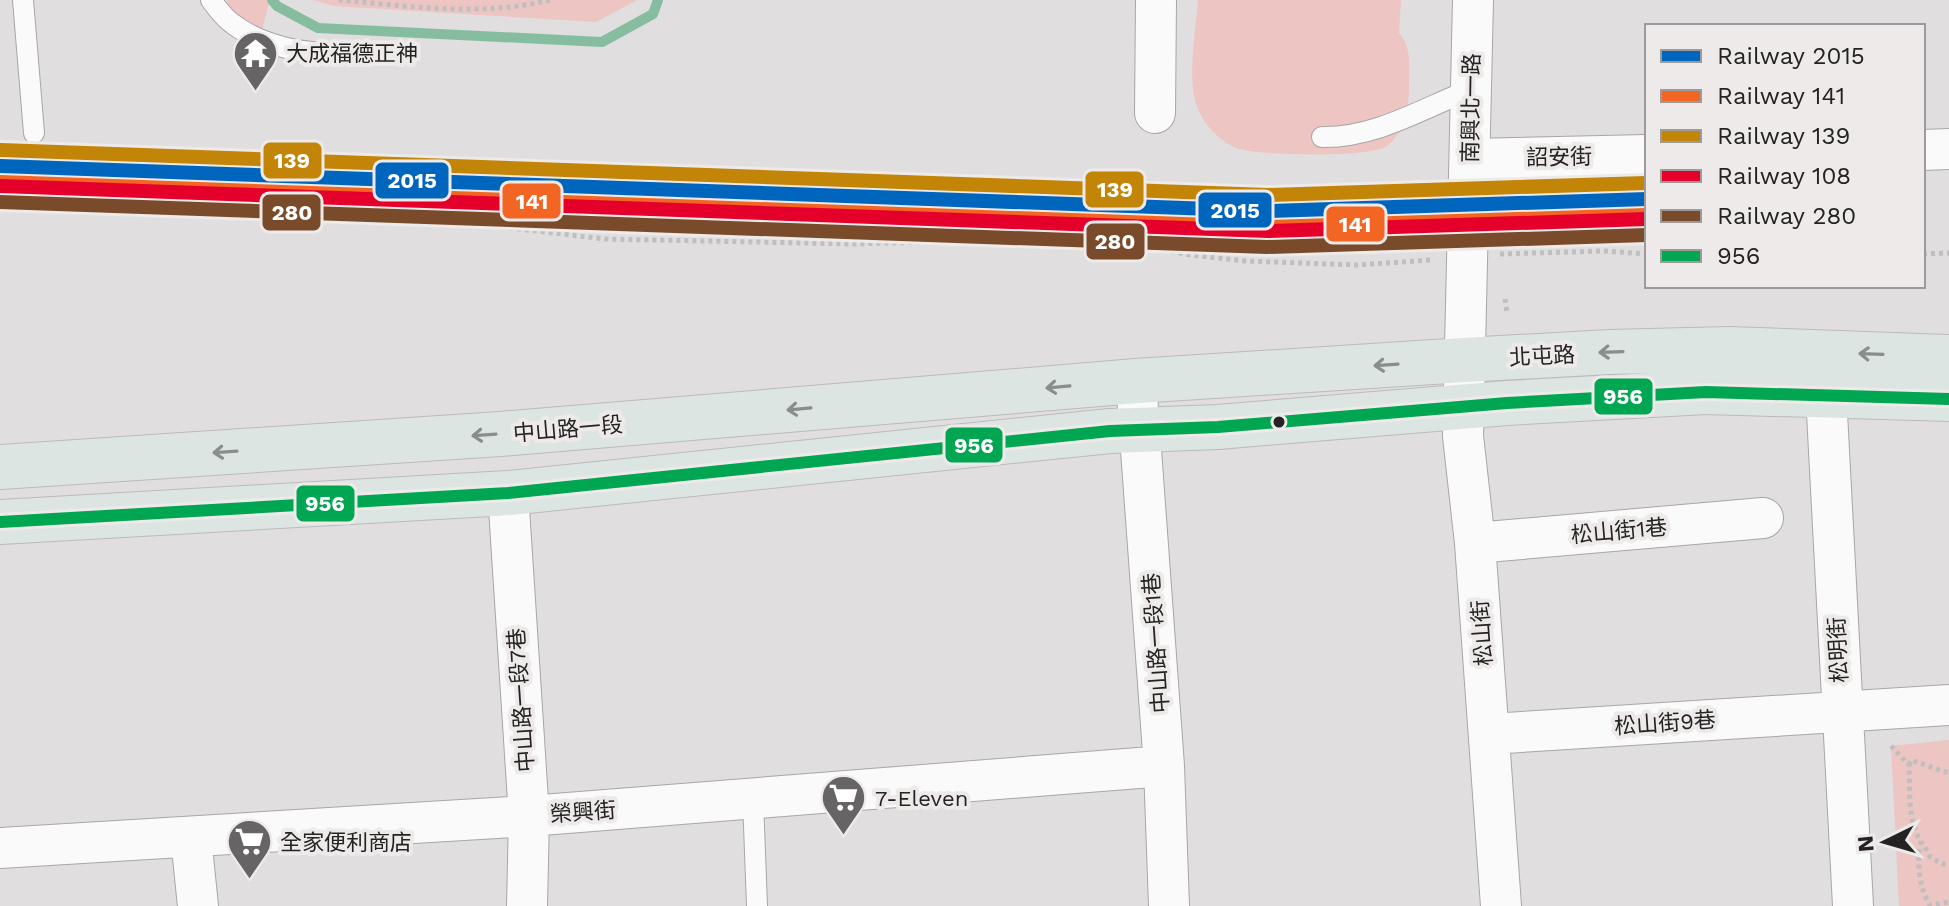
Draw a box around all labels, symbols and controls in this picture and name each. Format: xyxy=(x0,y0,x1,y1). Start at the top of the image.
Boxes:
legend xyxy=(1645,24,1925,288)
temple icon: 大成福德正神 xyxy=(231,29,279,92)
place label: 大成福德正神 xyxy=(286,41,418,66)
text: Railway 2015 xyxy=(1717,42,1865,70)
street label: 南興北一路 xyxy=(1458,53,1484,163)
text: Railway 141 xyxy=(1717,82,1845,110)
text: Railway 139 xyxy=(1717,122,1850,150)
line badge: 139 xyxy=(262,141,323,180)
street label: 詔安街 xyxy=(1526,144,1592,170)
text: 139 xyxy=(274,148,310,173)
line badge: 2015 xyxy=(374,161,450,200)
text: Railway 108 xyxy=(1717,162,1851,190)
text: 2015 xyxy=(387,168,437,193)
line badge: 139 xyxy=(1084,170,1145,209)
text: 139 xyxy=(1097,177,1133,202)
line badge: 141 xyxy=(501,182,562,220)
text: 141 xyxy=(516,189,548,214)
line badge: 2015 xyxy=(1197,191,1273,229)
line badge: 280 xyxy=(261,193,322,232)
text: 2015 xyxy=(1210,198,1260,223)
text: 280 xyxy=(271,200,313,225)
text: Railway 280 xyxy=(1717,202,1856,230)
line badge: 141 xyxy=(1325,205,1386,243)
text: 141 xyxy=(1339,212,1371,237)
line badge: 280 xyxy=(1085,222,1146,261)
text: 280 xyxy=(1094,229,1136,254)
text: 956 xyxy=(1717,242,1760,270)
street label: 北屯路 xyxy=(1508,342,1576,370)
one-way arrow xyxy=(1598,345,1625,360)
one-way arrow xyxy=(1858,347,1885,362)
one-way arrow xyxy=(1373,358,1400,373)
line badge: 956 xyxy=(1593,377,1654,416)
one-way arrow xyxy=(1045,380,1072,395)
text: 956 xyxy=(1603,384,1643,409)
one-way arrow xyxy=(786,402,813,417)
street label: 中山路一段 xyxy=(512,412,624,446)
unlabelled marker xyxy=(1271,414,1287,430)
line badge: 956 xyxy=(944,426,1004,464)
one-way arrow xyxy=(471,428,498,443)
text: 956 xyxy=(954,433,994,458)
one-way arrow xyxy=(212,445,239,460)
line badge: 956 xyxy=(295,484,356,523)
text: 956 xyxy=(305,491,345,516)
street label: 松山街1巷 xyxy=(1570,514,1668,548)
street label: 中山路一段1巷 xyxy=(1139,572,1173,714)
street label: 松山街 xyxy=(1467,599,1497,667)
street label: 松明街 xyxy=(1824,616,1852,684)
street label: 中山路一段7巷 xyxy=(503,627,539,773)
street label: 松山街9巷 xyxy=(1613,707,1717,739)
supermarket icon: 7-Eleven xyxy=(820,774,868,837)
place label: 7-Eleven xyxy=(875,786,968,811)
street label: 榮興街 xyxy=(549,797,617,827)
north arrow xyxy=(1845,802,1925,882)
supermarket icon: 全家便利商店 xyxy=(225,818,273,881)
place label: 全家便利商店 xyxy=(280,830,412,855)
text: N xyxy=(1852,834,1879,853)

